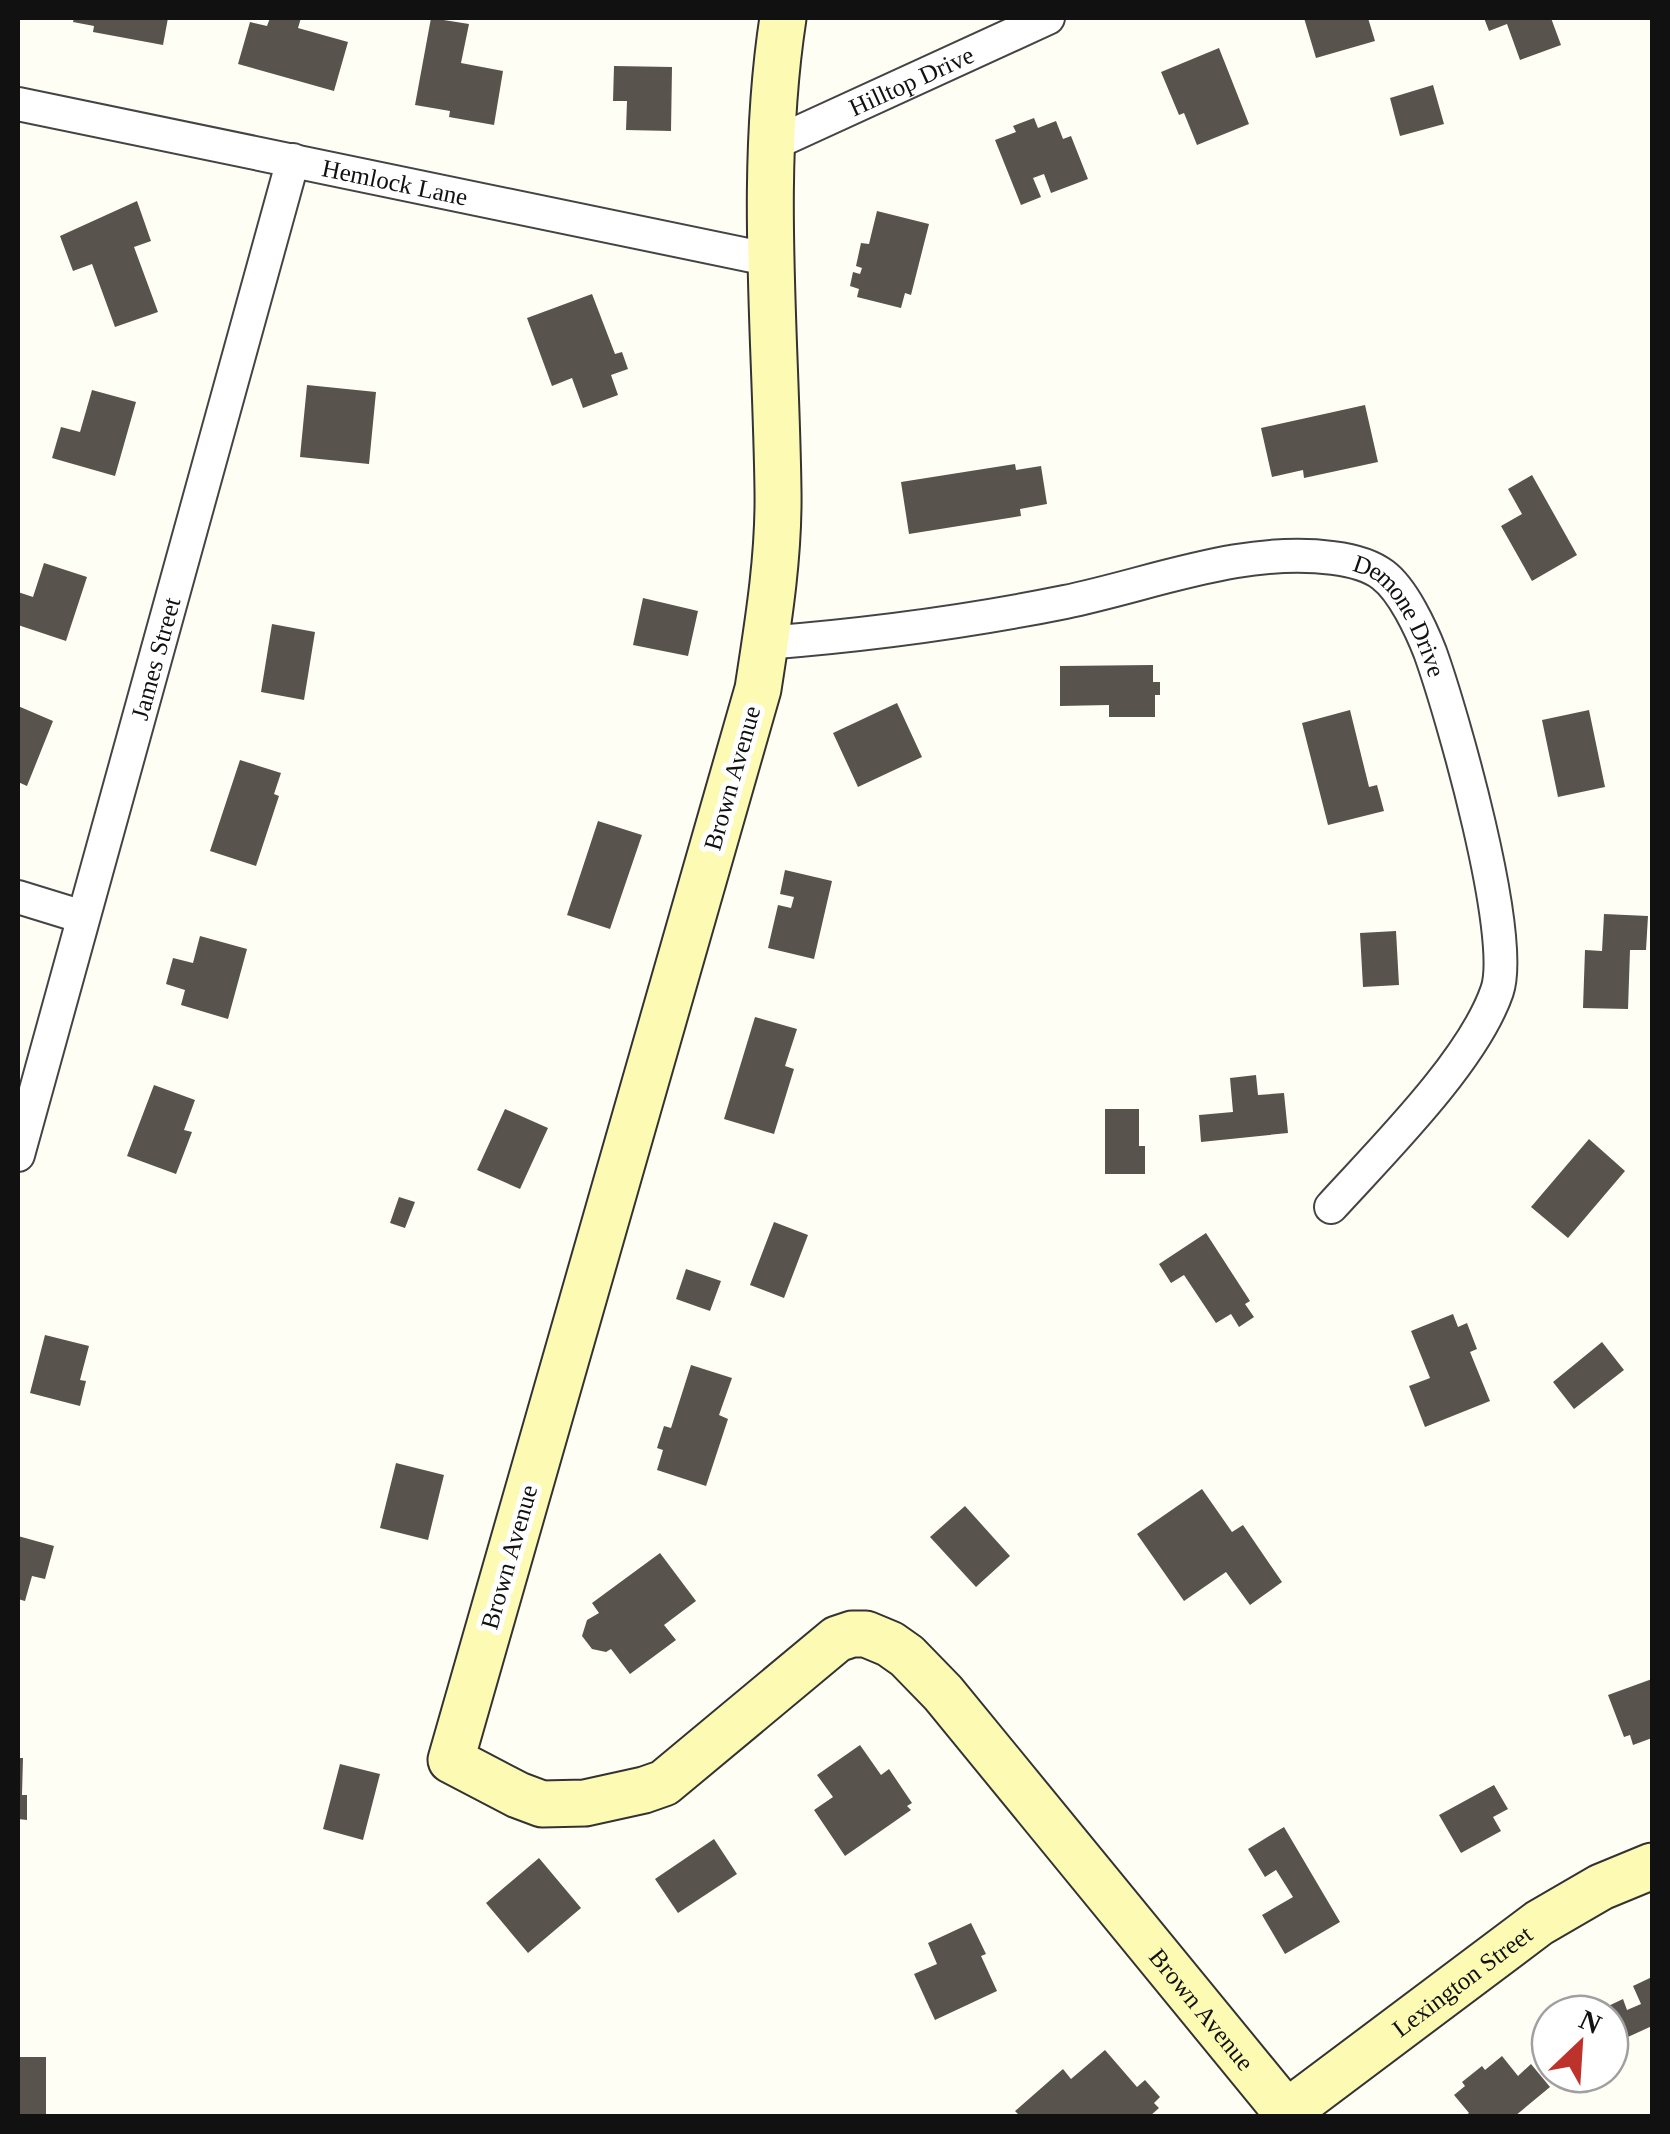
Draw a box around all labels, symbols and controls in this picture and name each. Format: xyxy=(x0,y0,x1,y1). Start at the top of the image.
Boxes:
street label: Hilltop Drive xyxy=(845,40,978,121)
street label: Hemlock Lane xyxy=(320,154,470,210)
street label: Demone Drive xyxy=(1350,549,1451,680)
street label: James Street xyxy=(125,594,185,723)
street label: Brown Avenue xyxy=(699,703,765,853)
street label: Brown Avenue xyxy=(476,1482,542,1632)
street label: Lexington Street xyxy=(1387,1920,1537,2042)
street label: Brown Avenue xyxy=(1144,1943,1260,2075)
north arrow xyxy=(1530,1994,1630,2094)
text: N xyxy=(1575,2003,1606,2040)

